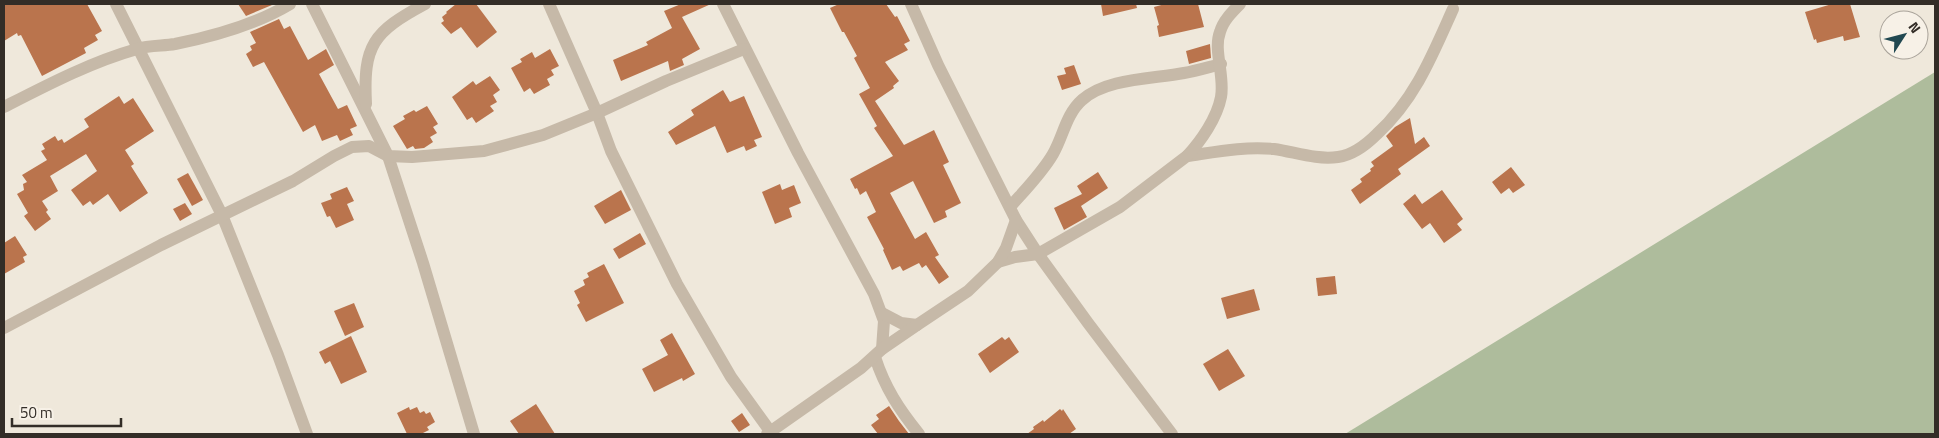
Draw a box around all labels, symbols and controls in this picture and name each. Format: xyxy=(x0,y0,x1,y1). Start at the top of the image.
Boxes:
north arrow xyxy=(1879,10,1929,60)
text: N xyxy=(1904,17,1926,37)
scale bar xyxy=(12,396,121,428)
text: 50 m xyxy=(20,401,53,424)

